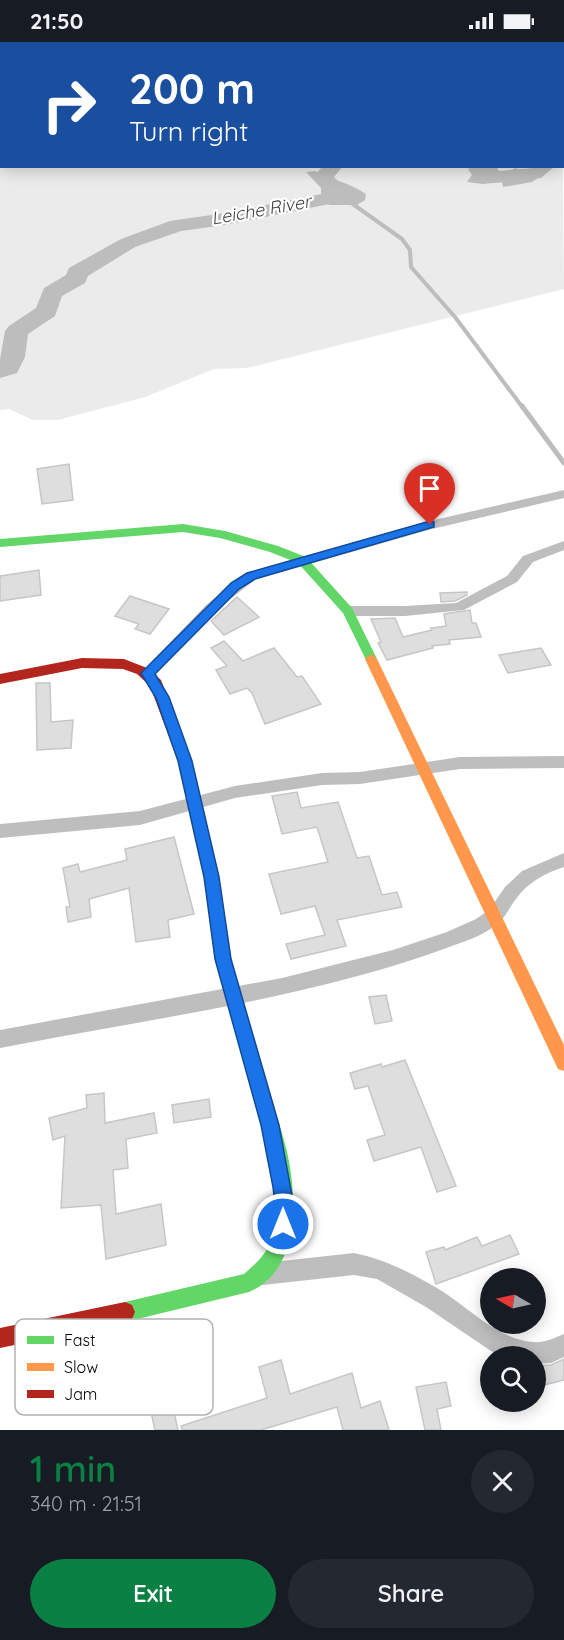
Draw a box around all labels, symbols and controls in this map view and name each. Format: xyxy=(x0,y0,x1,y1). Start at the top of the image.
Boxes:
text: 21:50 xyxy=(30,7,83,35)
text: 200 m xyxy=(129,62,255,115)
icon: right xyxy=(30,66,108,144)
text: Turn right xyxy=(129,114,248,148)
water label: Leiche River xyxy=(209,189,315,230)
pin xyxy=(404,463,455,525)
icon: arrive xyxy=(413,472,446,505)
position arrow xyxy=(251,1192,315,1256)
north arrow xyxy=(480,1268,546,1334)
map controls xyxy=(480,1268,546,1412)
legend xyxy=(15,1319,213,1415)
text: Fast xyxy=(64,1330,95,1350)
button: search xyxy=(480,1346,546,1412)
text: Slow xyxy=(64,1357,98,1377)
text: Jam xyxy=(64,1384,97,1404)
text: 1 min xyxy=(30,1446,116,1491)
button: close xyxy=(471,1450,534,1513)
text: 340 m · 21:51 xyxy=(30,1491,142,1516)
button: Exit xyxy=(30,1559,276,1628)
button: Share xyxy=(288,1559,534,1628)

